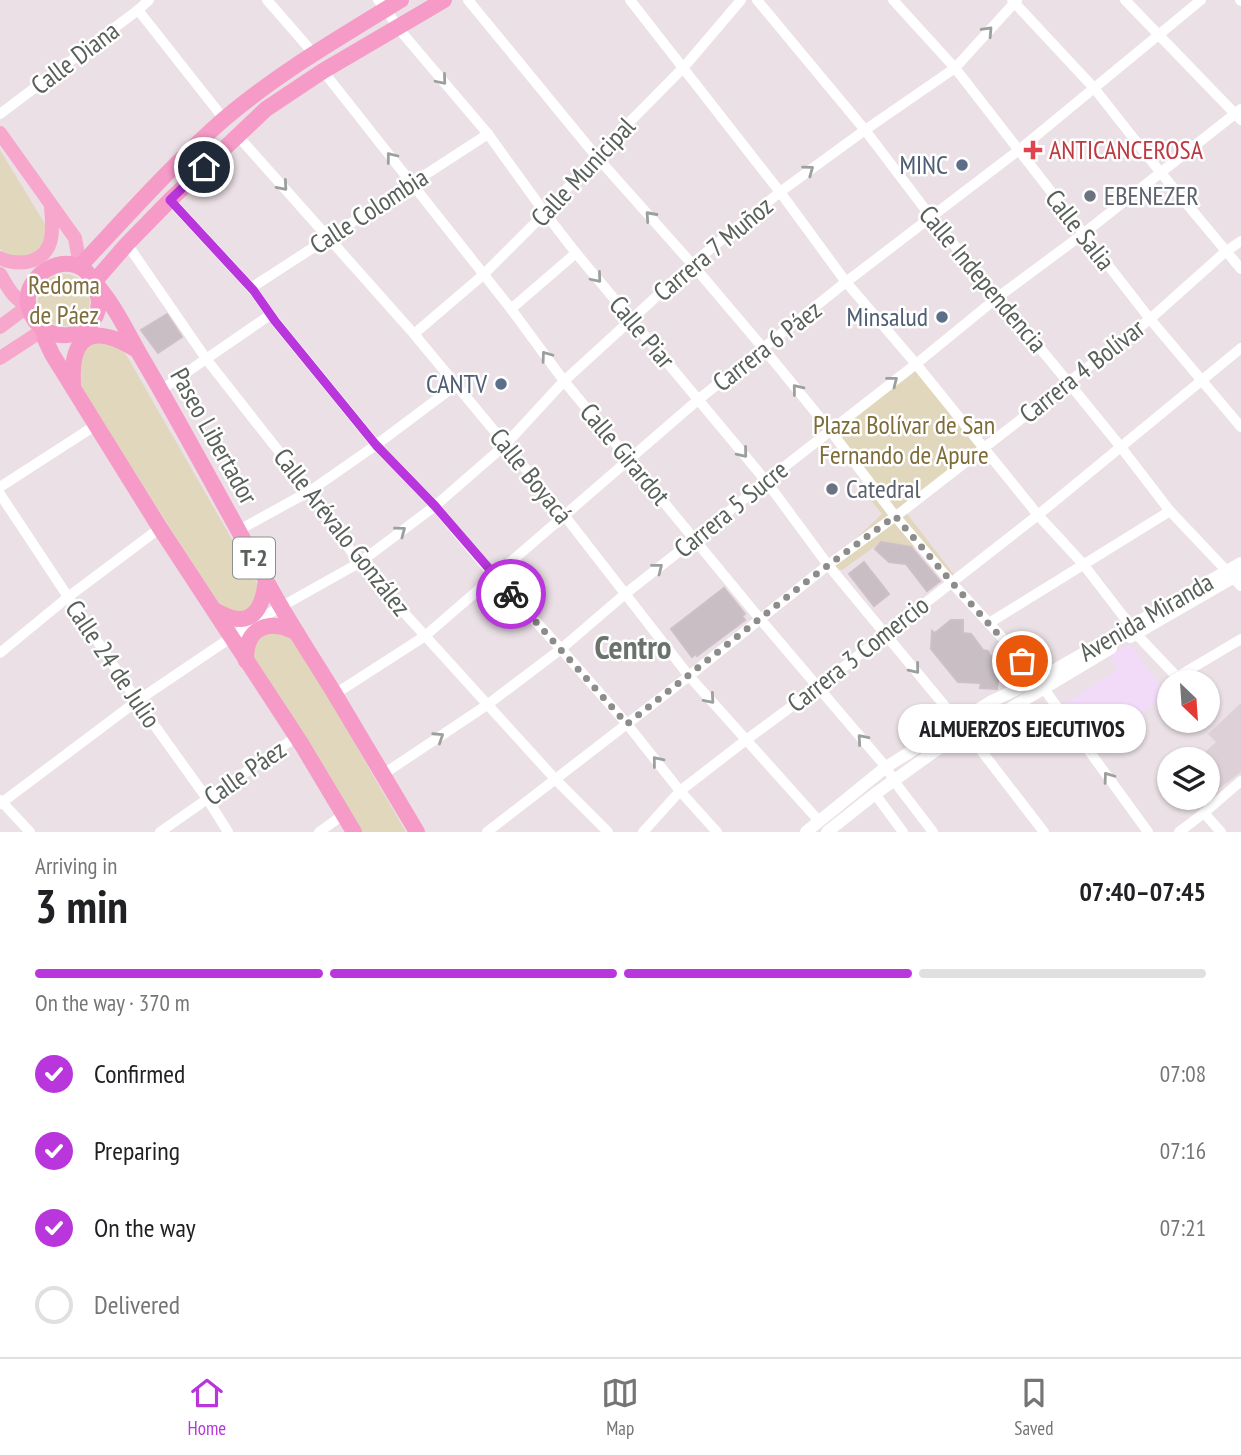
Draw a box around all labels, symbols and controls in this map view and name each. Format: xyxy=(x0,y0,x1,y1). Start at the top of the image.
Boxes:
street label: Calle Diana xyxy=(24,14,125,101)
one-way arrow xyxy=(980,26,993,39)
one-way arrow xyxy=(434,71,446,84)
street label: Calle Municipal xyxy=(524,110,642,233)
place label: ANTICANCEROSA xyxy=(1049,133,1204,166)
pin xyxy=(174,137,234,197)
marker: ANTICANCEROSA xyxy=(1023,140,1043,160)
icon: home xyxy=(185,148,223,186)
place label: MINC xyxy=(899,148,948,181)
one-way arrow xyxy=(386,153,399,165)
marker: MINC xyxy=(954,157,970,173)
street label: Calle Colombia xyxy=(303,160,434,261)
one-way arrow xyxy=(801,166,814,179)
one-way arrow xyxy=(274,178,287,191)
place label: EBENEZER xyxy=(1104,179,1199,212)
street label: Calle Salia xyxy=(1038,183,1122,277)
marker: EBENEZER xyxy=(1082,188,1098,204)
street label: Carrera 7 Muñoz xyxy=(646,189,779,308)
street label: Calle Independencia xyxy=(912,198,1055,359)
one-way arrow xyxy=(646,211,658,224)
park label: Redoma de Páez xyxy=(28,268,100,331)
one-way arrow xyxy=(589,270,601,283)
street label: Calle Piar xyxy=(602,288,682,375)
street label: Carrera 6 Páez xyxy=(706,293,828,398)
place label: Minsalud xyxy=(847,300,928,333)
marker: Minsalud xyxy=(934,309,950,325)
street label: Carrera 4 Bolívar xyxy=(1012,311,1151,430)
one-way arrow xyxy=(541,351,554,364)
street label: Paseo Libertador xyxy=(163,362,265,510)
place label: CANTV xyxy=(426,367,488,400)
marker: CANTV xyxy=(493,376,509,392)
one-way arrow xyxy=(886,377,898,390)
one-way arrow xyxy=(793,385,805,398)
street label: Calle Girardot xyxy=(573,396,678,511)
park label: Plaza Bolívar de San Fernando de Apure xyxy=(813,408,995,471)
street label: Calle Boyacá xyxy=(483,421,580,530)
street label: Calle Arévalo González xyxy=(267,441,418,622)
one-way arrow xyxy=(735,444,747,457)
street label: Carrera 5 Sucre xyxy=(667,453,794,564)
place label: Catedral xyxy=(846,472,921,505)
marker: Catedral xyxy=(824,481,840,497)
one-way arrow xyxy=(393,527,406,540)
road number: T-2 xyxy=(233,538,275,578)
courier xyxy=(476,559,546,629)
one-way arrow xyxy=(650,564,662,577)
street label: Avenida Miranda xyxy=(1073,565,1219,668)
icon: bike xyxy=(492,575,530,613)
street label: Carrera 3 Comercio xyxy=(780,588,935,719)
street label: Calle 24 de Julio xyxy=(59,593,168,734)
district label: Centro xyxy=(594,625,672,668)
pin xyxy=(992,631,1052,691)
icon: bag xyxy=(1003,642,1041,680)
one-way arrow xyxy=(907,660,919,673)
north arrow xyxy=(1157,670,1220,733)
map controls xyxy=(1157,670,1220,810)
one-way arrow xyxy=(702,691,714,704)
callout: ALMUERZOS EJECUTIVOS xyxy=(898,703,1146,752)
text: ALMUERZOS EJECUTIVOS xyxy=(919,714,1125,743)
street label: Calle Páez xyxy=(197,733,292,813)
one-way arrow xyxy=(431,733,444,745)
one-way arrow xyxy=(858,734,870,747)
button: layers xyxy=(1157,747,1220,810)
one-way arrow xyxy=(653,757,665,770)
one-way arrow xyxy=(1103,772,1116,785)
text: Arriving in xyxy=(35,851,117,880)
text: 07:40–07:45 xyxy=(1079,875,1206,908)
text: 3 min xyxy=(35,876,128,936)
text: On the way · 370 m xyxy=(35,988,190,1017)
icon: check xyxy=(35,1055,73,1093)
text: Confirmed xyxy=(94,1057,185,1090)
text: 07:08 xyxy=(1160,1059,1206,1088)
icon: check xyxy=(35,1132,73,1170)
text: Preparing xyxy=(94,1134,180,1167)
text: 07:16 xyxy=(1160,1136,1206,1165)
icon: check xyxy=(35,1209,73,1247)
text: On the way xyxy=(94,1211,196,1244)
text: 07:21 xyxy=(1160,1213,1206,1242)
text: Delivered xyxy=(94,1288,180,1321)
tab: Home xyxy=(188,1374,226,1440)
tab: Map xyxy=(601,1374,639,1440)
tab: Saved xyxy=(1014,1374,1053,1440)

